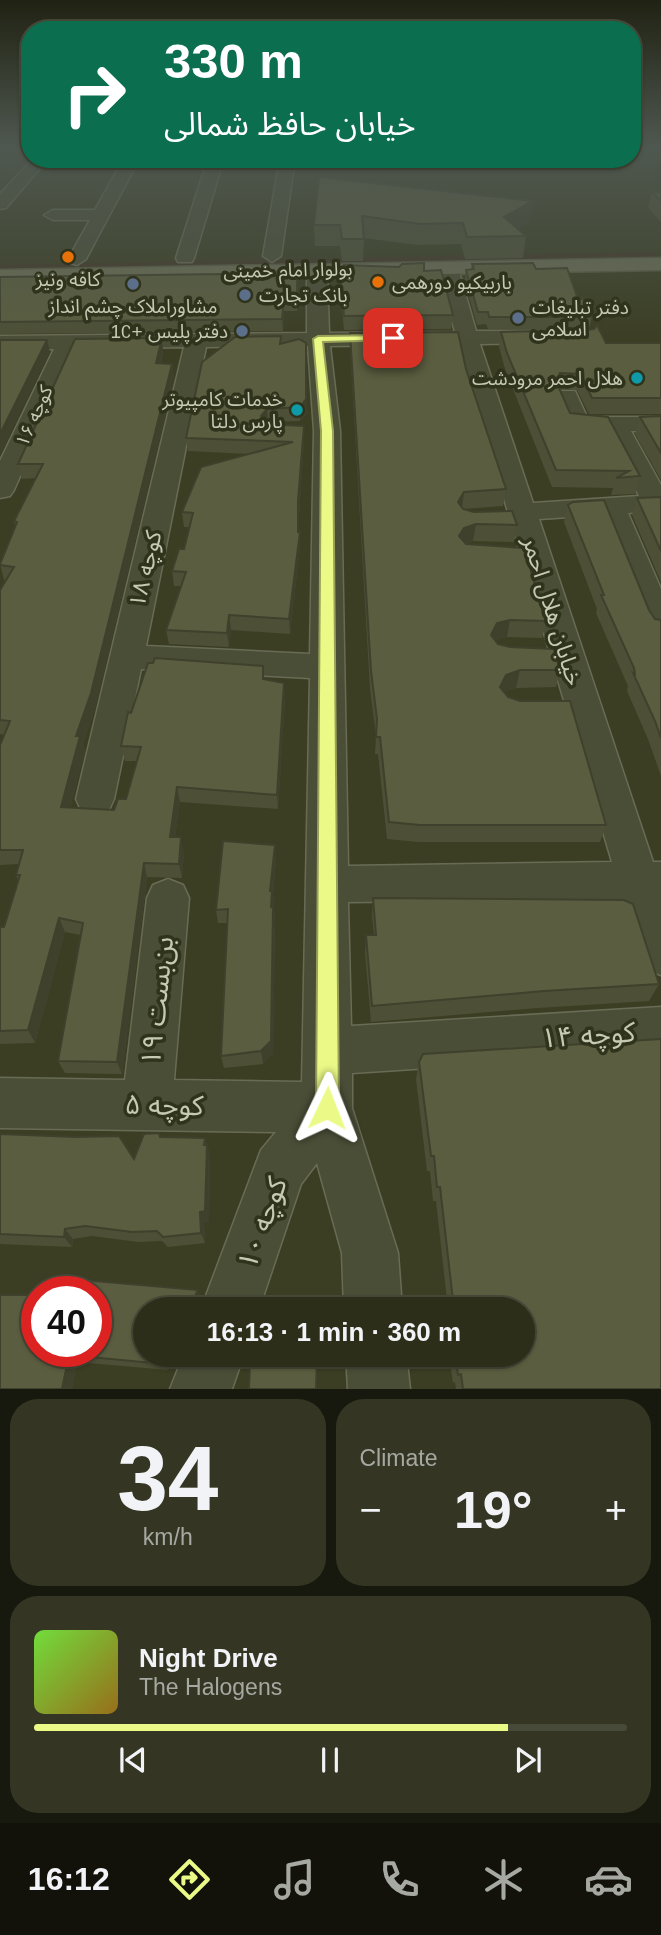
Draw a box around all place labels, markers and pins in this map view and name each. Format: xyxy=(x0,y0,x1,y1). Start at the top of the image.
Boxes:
marker: کافه ونیز xyxy=(60,249,76,265)
place label: کافه ونیز xyxy=(35,269,101,291)
place label: باربیکیو دورهمی xyxy=(392,272,512,294)
marker: باربیکیو دورهمی xyxy=(370,274,386,290)
marker: مشاوراملاک چشم انداز xyxy=(125,276,141,292)
place label: بانک تجارت xyxy=(259,285,348,307)
marker: بانک تجارت xyxy=(237,287,253,303)
place label: مشاوراملاک چشم انداز xyxy=(48,296,218,321)
place label: دفتر تبلیغات اسلامی xyxy=(532,297,629,341)
pin xyxy=(363,308,423,368)
marker: دفتر تبلیغات اسلامی xyxy=(510,310,526,326)
place label: دفتر پلیس +10 xyxy=(110,321,228,344)
marker: دفتر پلیس +10 xyxy=(234,323,250,339)
place label: هلال احمر مرودشت xyxy=(472,368,623,390)
marker: هلال احمر مرودشت xyxy=(629,370,645,386)
place label: خدمات کامپیوتر پارس دلتا xyxy=(161,389,283,434)
marker: خدمات کامپیوتر پارس دلتا xyxy=(289,402,305,418)

